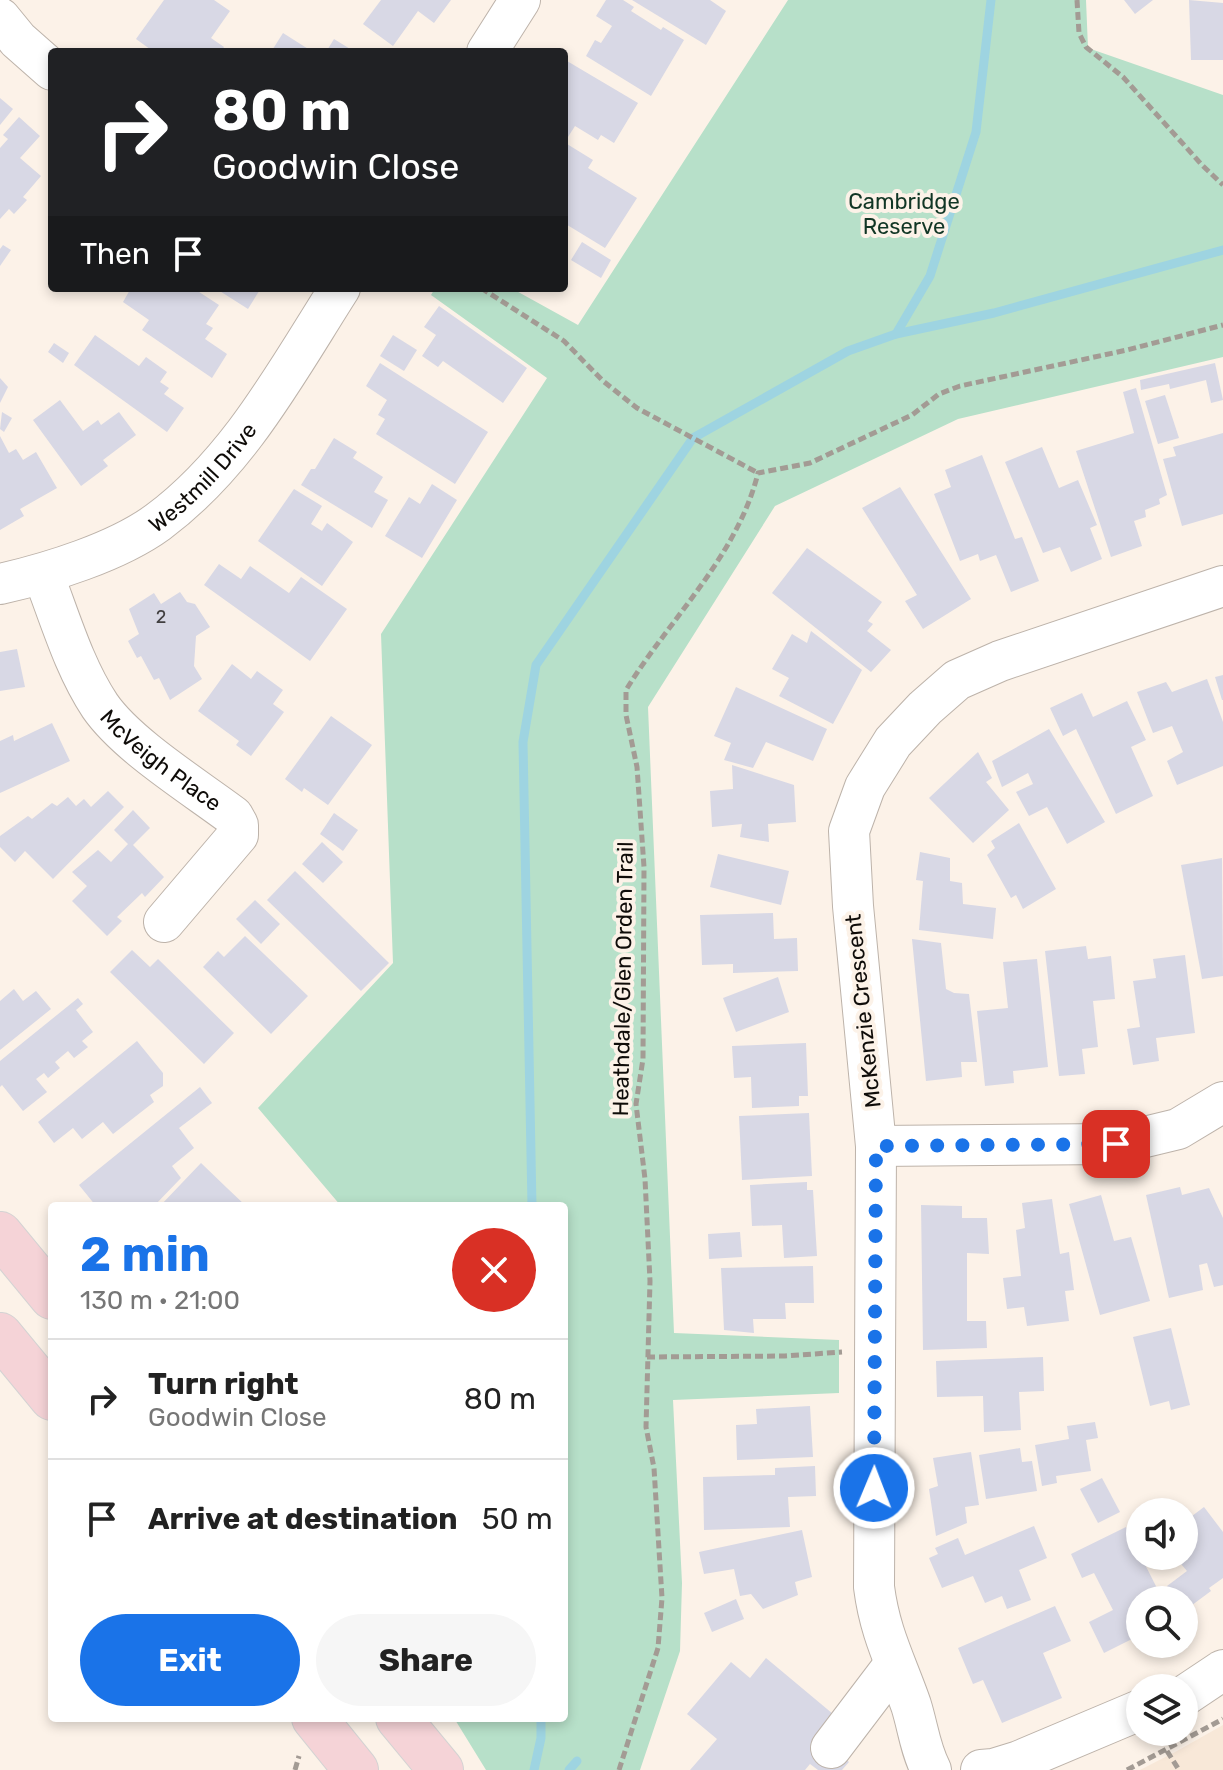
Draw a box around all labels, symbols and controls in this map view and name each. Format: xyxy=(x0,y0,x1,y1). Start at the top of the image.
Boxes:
text: 80 m xyxy=(212,78,351,144)
icon: right xyxy=(80,80,184,184)
text: Goodwin Close xyxy=(212,145,459,188)
park label: Cambridge Reserve xyxy=(848,188,960,240)
icon: arrive xyxy=(166,232,210,276)
text: Then xyxy=(80,236,150,272)
street label: Westmill Drive xyxy=(143,417,262,538)
house number: 2 xyxy=(156,606,166,628)
street label: McVeigh Place xyxy=(95,704,227,817)
street label: Heathdale/Glen Orden Trail xyxy=(607,841,639,1117)
street label: McKenzie Crescent xyxy=(839,912,887,1109)
pin xyxy=(1082,1110,1150,1178)
icon: arrive xyxy=(1094,1122,1138,1166)
text: 2 min xyxy=(80,1226,210,1283)
button: close xyxy=(452,1228,536,1312)
text: 130 m · 21:00 xyxy=(80,1285,240,1316)
text: Turn right xyxy=(148,1366,299,1402)
icon: right xyxy=(80,1377,124,1421)
text: 80 m xyxy=(464,1381,536,1417)
text: Goodwin Close xyxy=(148,1402,327,1433)
position arrow xyxy=(832,1446,916,1530)
icon: arrive xyxy=(80,1497,124,1541)
map controls xyxy=(1126,1498,1198,1746)
button: sound xyxy=(1126,1498,1198,1570)
text: Arrive at destination xyxy=(148,1501,458,1537)
text: 50 m xyxy=(482,1501,553,1537)
button: search xyxy=(1126,1586,1198,1658)
button: Exit xyxy=(80,1614,300,1706)
button: Share xyxy=(316,1614,536,1706)
button: layers xyxy=(1126,1674,1198,1746)

